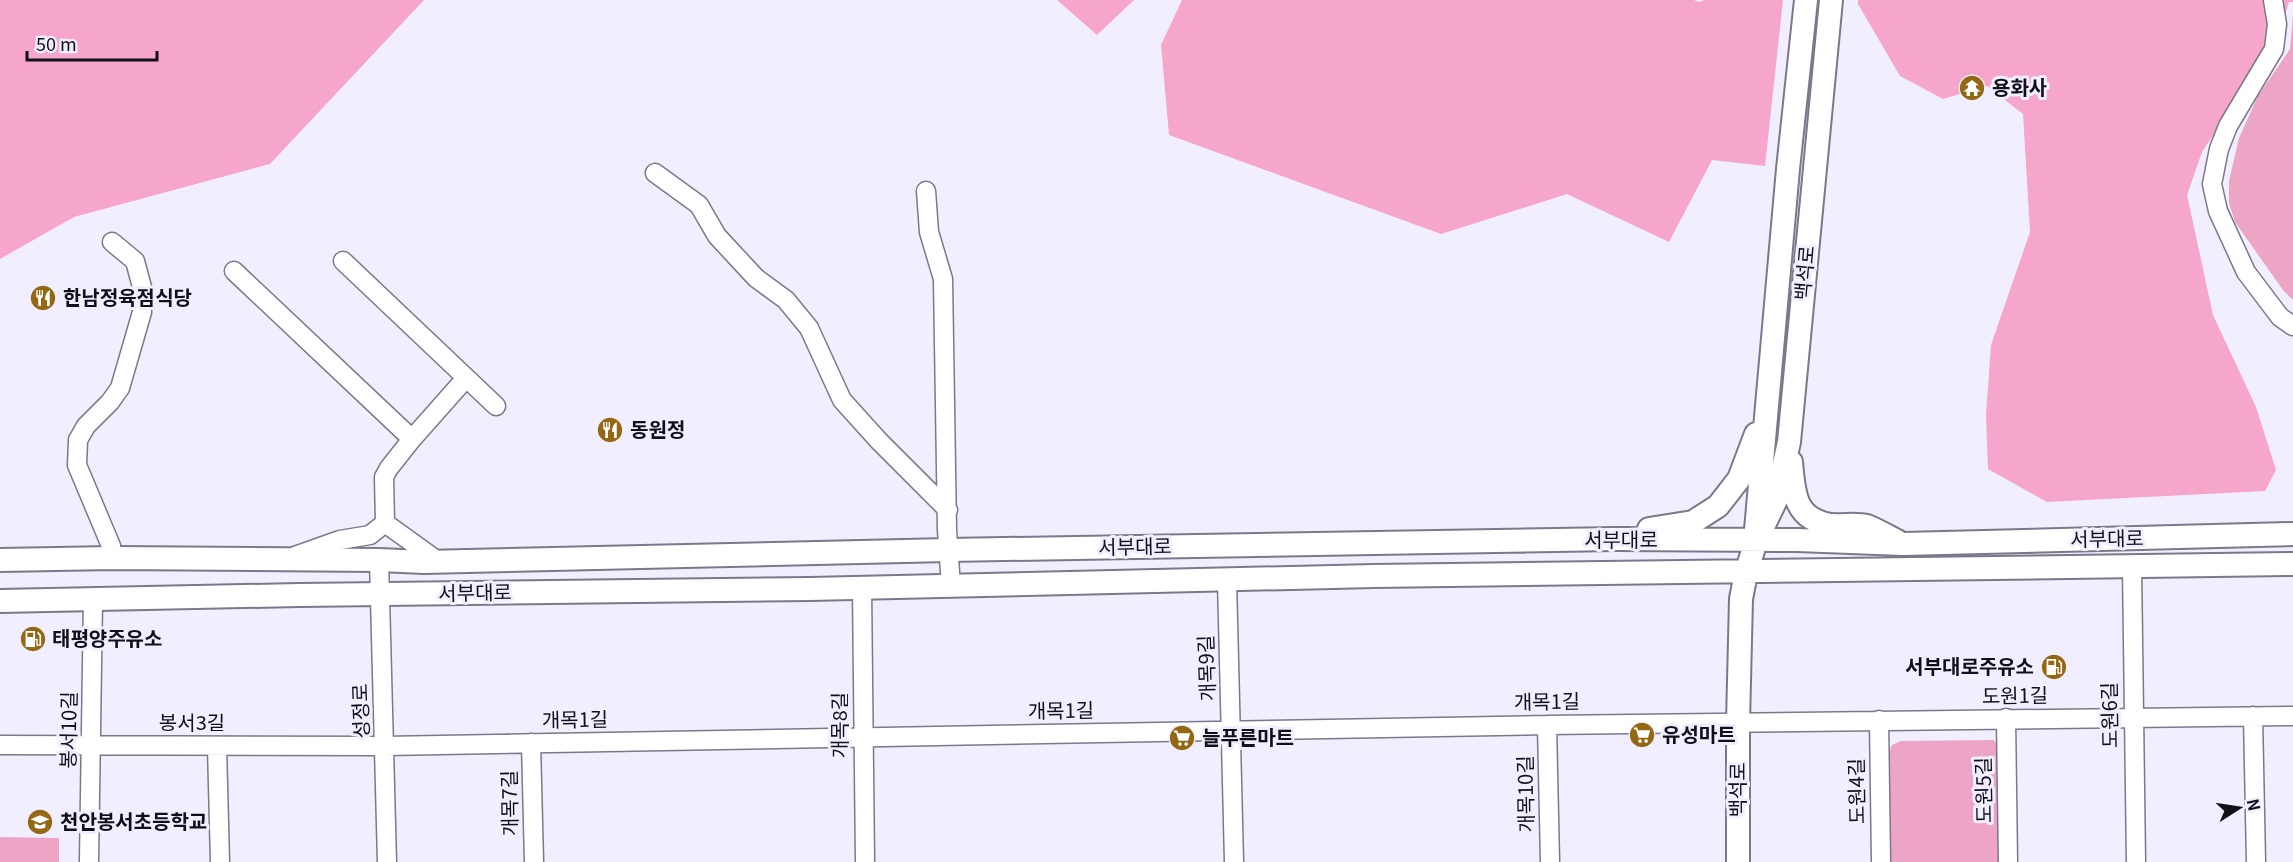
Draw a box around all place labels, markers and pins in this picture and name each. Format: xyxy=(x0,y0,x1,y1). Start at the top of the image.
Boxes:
place label: 용화사 xyxy=(1992,72,2047,101)
temple icon: 용화사 xyxy=(1957,73,1987,103)
place label: 한남정육점식당 xyxy=(63,282,192,311)
restaurant icon: 한남정육점식당 xyxy=(28,283,58,313)
place label: 동원정 xyxy=(630,414,685,443)
restaurant icon: 동원정 xyxy=(595,415,625,445)
place label: 태평양주유소 xyxy=(52,623,162,652)
fuel station icon: 태평양주유소 xyxy=(18,624,48,654)
place label: 서부대로주유소 xyxy=(1905,651,2034,680)
fuel station icon: 서부대로주유소 xyxy=(2039,652,2069,682)
place label: 유성마트 xyxy=(1662,719,1736,748)
supermarket icon: 유성마트 xyxy=(1627,720,1657,750)
place label: 늘푸른마트 xyxy=(1202,722,1294,751)
supermarket icon: 늘푸른마트 xyxy=(1167,723,1197,753)
place label: 천안봉서초등학교 xyxy=(60,806,207,835)
school or university icon: 천안봉서초등학교 xyxy=(25,807,55,837)

